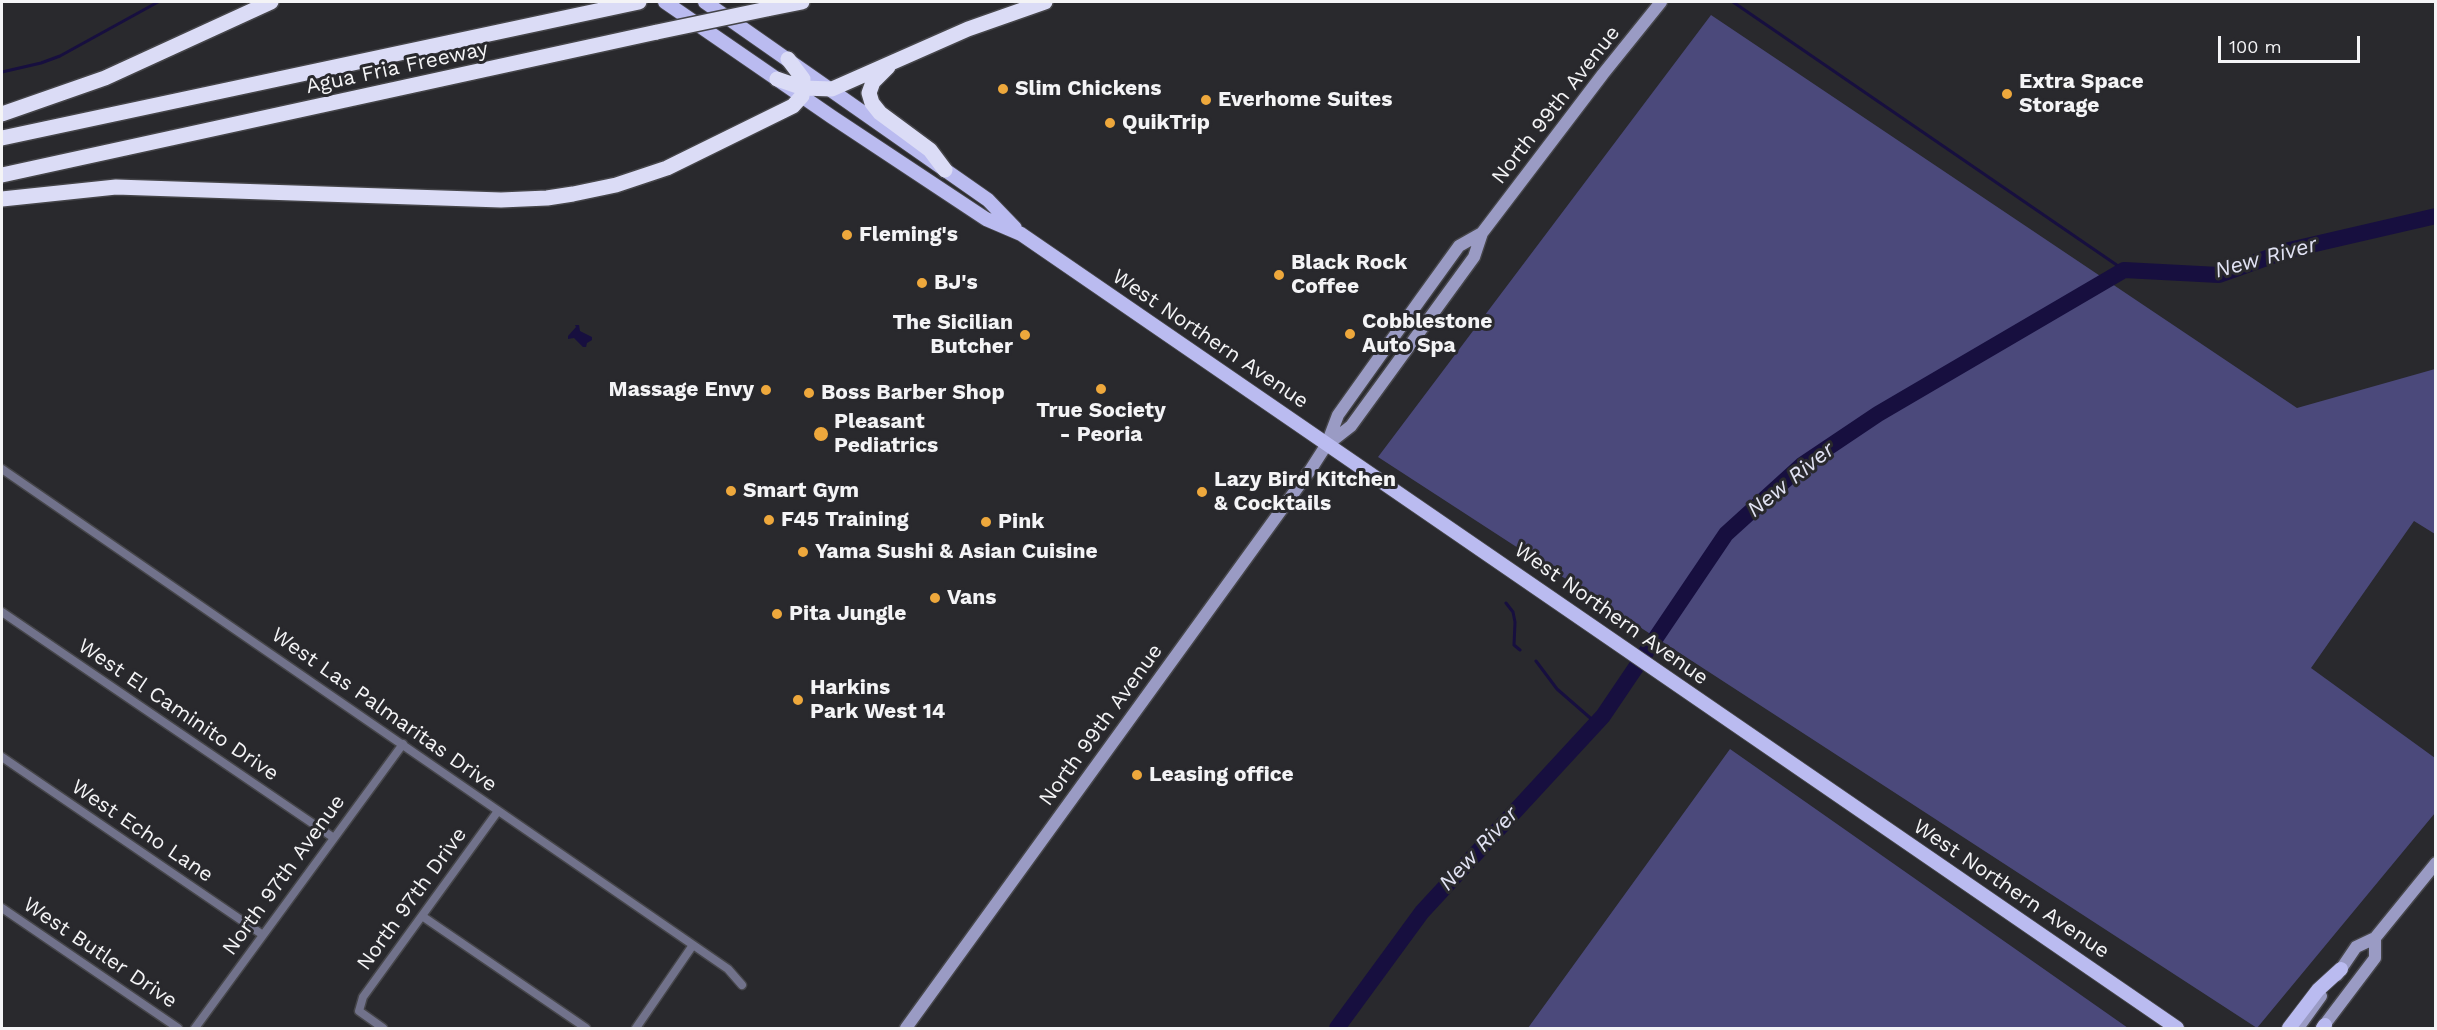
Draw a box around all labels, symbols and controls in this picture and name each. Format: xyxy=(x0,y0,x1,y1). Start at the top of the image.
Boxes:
street label: North 99th Avenue xyxy=(1486,21,1626,189)
scale bar xyxy=(2221,24,2364,62)
street label: Agua Fria Freeway xyxy=(304,36,490,100)
text: 100 m xyxy=(2229,36,2282,57)
place label: Extra Space Storage xyxy=(2019,69,2144,119)
place label: Slim Chickens xyxy=(1015,76,1161,102)
marker: Slim Chickens xyxy=(996,82,1010,96)
place label: Everhome Suites xyxy=(1218,87,1392,113)
marker: Extra Space Storage xyxy=(2000,87,2014,101)
marker: Everhome Suites xyxy=(1199,93,1213,107)
place label: QuikTrip xyxy=(1122,110,1210,136)
marker: QuikTrip xyxy=(1103,116,1117,130)
place label: Fleming's xyxy=(859,222,958,248)
marker: Fleming's xyxy=(840,228,854,242)
water label: New River xyxy=(2212,232,2320,284)
place label: Black Rock Coffee xyxy=(1291,250,1407,300)
street label: West Northern Avenue xyxy=(1107,264,1313,414)
marker: Black Rock Coffee xyxy=(1272,268,1286,282)
place label: BJ's xyxy=(934,270,978,296)
marker: BJ's xyxy=(915,276,929,290)
place label: Cobblestone Auto Spa xyxy=(1362,309,1492,359)
place label: The Sicilian Butcher xyxy=(892,310,1013,360)
marker: Cobblestone Auto Spa xyxy=(1343,327,1357,341)
marker: The Sicilian Butcher xyxy=(1018,328,1032,342)
place label: Massage Envy xyxy=(609,377,754,403)
place label: Boss Barber Shop xyxy=(821,380,1005,406)
marker: True Society - Peoria xyxy=(1094,382,1108,396)
marker: Massage Envy xyxy=(759,383,773,397)
marker: Boss Barber Shop xyxy=(802,386,816,400)
place label: True Society - Peoria xyxy=(1036,398,1166,448)
place label: Pleasant Pediatrics xyxy=(834,409,938,459)
marker: Pleasant Pediatrics xyxy=(812,425,830,443)
water label: New River xyxy=(1742,437,1840,523)
place label: Lazy Bird Kitchen & Cocktails xyxy=(1214,467,1396,517)
place label: Smart Gym xyxy=(743,478,859,504)
marker: Smart Gym xyxy=(724,484,738,498)
marker: Lazy Bird Kitchen & Cocktails xyxy=(1195,485,1209,499)
place label: F45 Training xyxy=(781,507,909,533)
place label: Pink xyxy=(998,509,1044,535)
marker: F45 Training xyxy=(762,513,776,527)
marker: Pink xyxy=(979,515,993,529)
street label: West Northern Avenue xyxy=(1509,537,1713,691)
place label: Yama Sushi & Asian Cuisine xyxy=(815,539,1098,565)
marker: Yama Sushi & Asian Cuisine xyxy=(796,545,810,559)
place label: Vans xyxy=(947,585,996,611)
marker: Vans xyxy=(928,591,942,605)
place label: Pita Jungle xyxy=(789,601,906,627)
marker: Pita Jungle xyxy=(770,607,784,621)
street label: West Las Palmaritas Drive xyxy=(266,622,502,798)
street label: West El Caminito Drive xyxy=(73,633,283,787)
street label: North 99th Avenue xyxy=(1034,639,1168,811)
place label: Harkins Park West 14 xyxy=(810,675,945,725)
marker: Harkins Park West 14 xyxy=(791,693,805,707)
place label: Leasing office xyxy=(1149,762,1294,788)
marker: Leasing office xyxy=(1130,768,1144,782)
street label: West Echo Lane xyxy=(66,774,218,888)
street label: North 97th Avenue xyxy=(217,790,351,960)
water label: New River xyxy=(1434,802,1524,896)
street label: West Northern Avenue xyxy=(1908,814,2114,964)
street label: North 97th Drive xyxy=(352,823,472,975)
street label: West Butler Drive xyxy=(18,892,182,1014)

